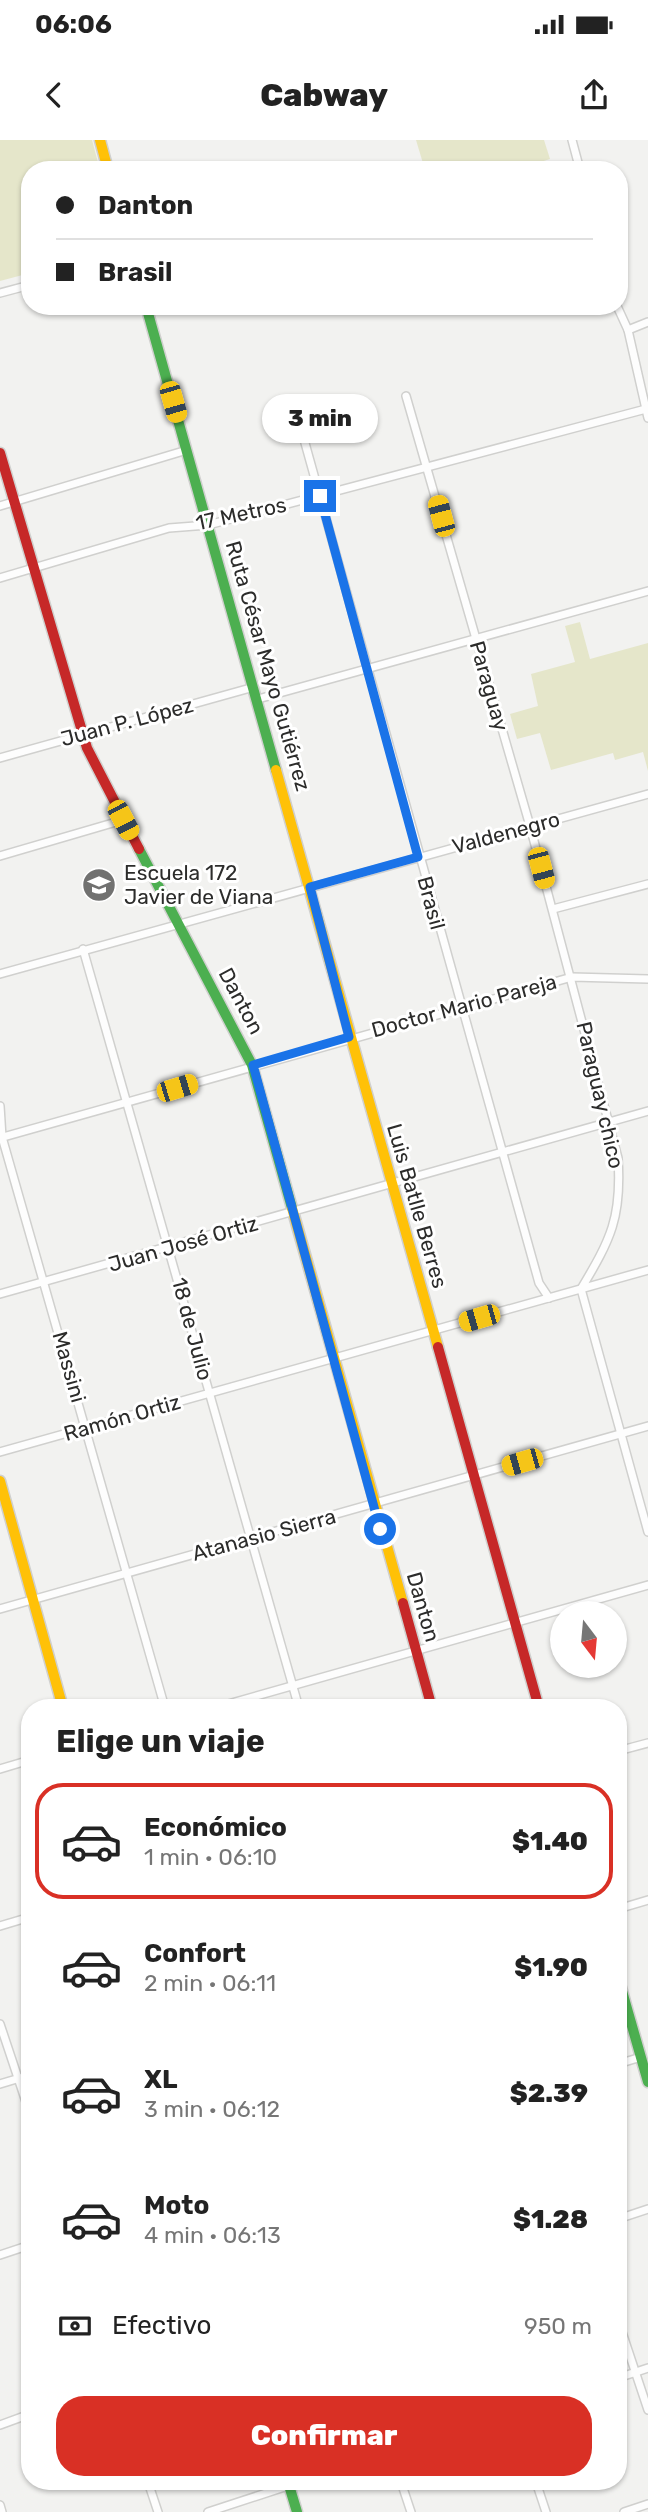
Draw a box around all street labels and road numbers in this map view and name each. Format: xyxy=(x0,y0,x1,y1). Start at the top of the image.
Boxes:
street label: 17 Metros xyxy=(193,492,289,535)
street label: Ruta César Mayo Gutiérrez xyxy=(221,538,316,794)
street label: Paraguay xyxy=(465,638,514,734)
street label: Juan P. López xyxy=(58,692,196,751)
street label: Valdenegro xyxy=(449,806,562,859)
street label: Brasil xyxy=(412,873,451,932)
street label: Danton xyxy=(214,963,269,1038)
street label: Doctor Mario Pareja xyxy=(368,969,559,1042)
street label: Paraguay chico xyxy=(571,1019,630,1171)
street label: Luis Batlle Berres xyxy=(382,1121,453,1291)
street label: Juan José Ortiz xyxy=(105,1210,261,1277)
street label: 18 de Julio xyxy=(167,1275,218,1383)
street label: Massini xyxy=(47,1329,91,1405)
street label: Ramón Ortiz xyxy=(61,1389,183,1446)
street label: Atanasio Sierra xyxy=(189,1503,339,1566)
street label: Danton xyxy=(402,1569,445,1645)

